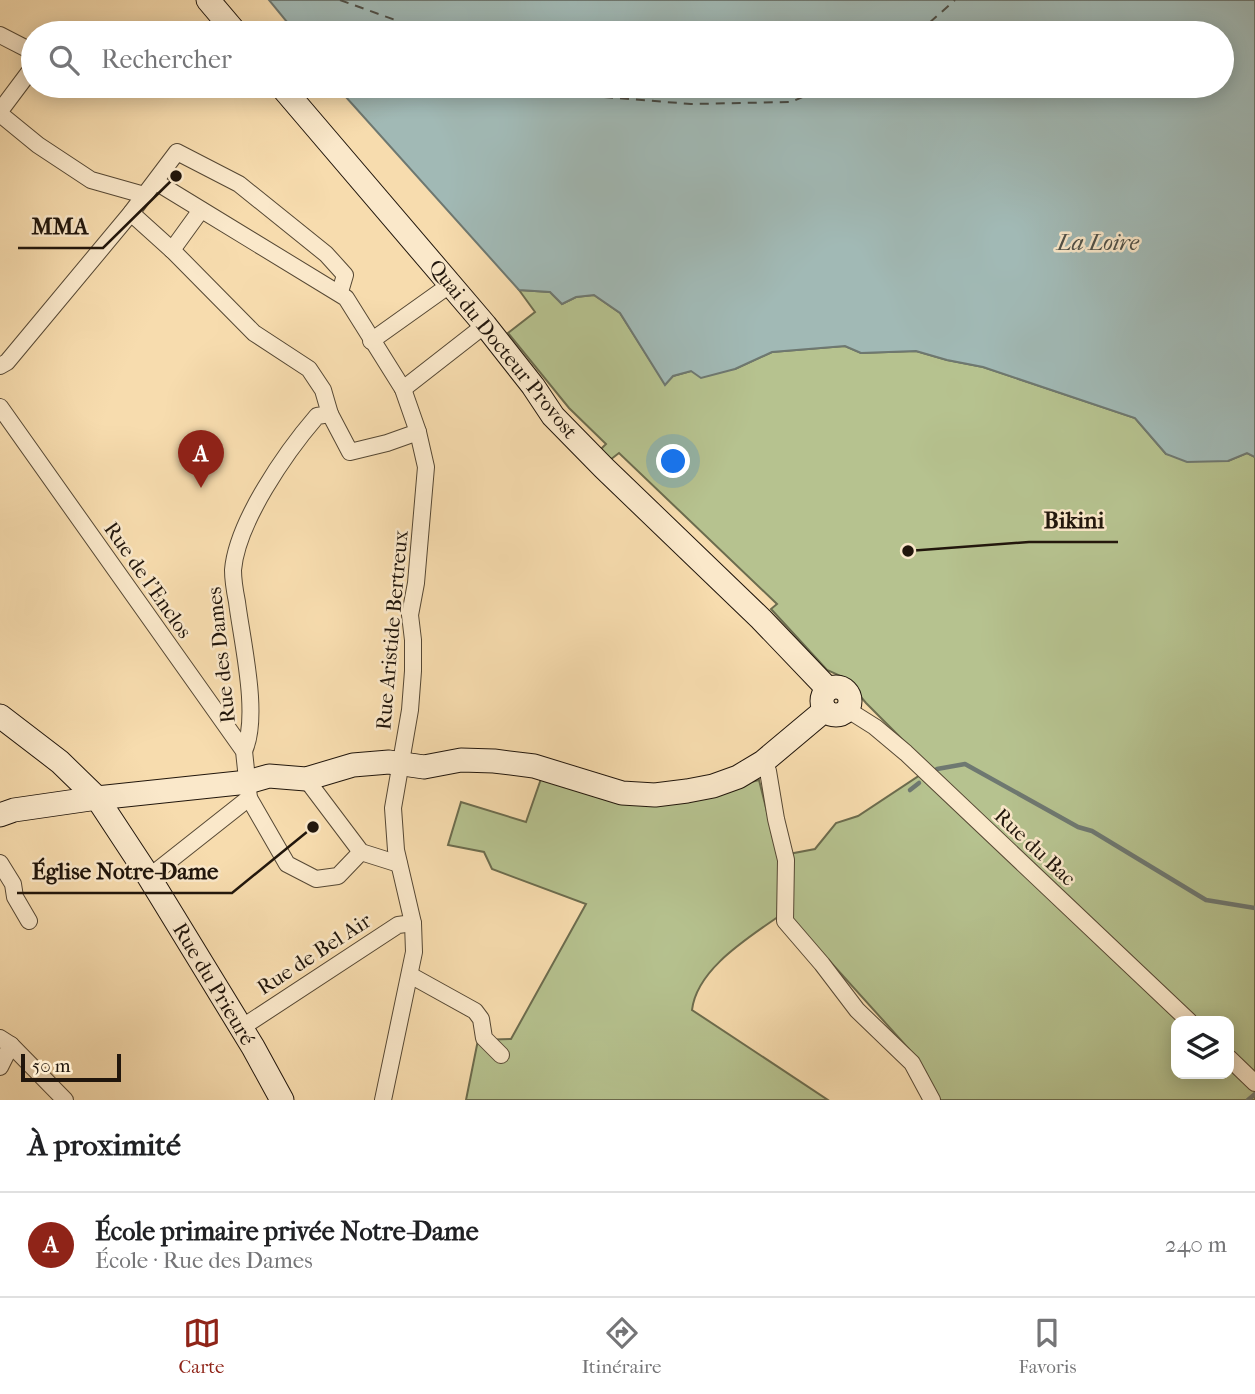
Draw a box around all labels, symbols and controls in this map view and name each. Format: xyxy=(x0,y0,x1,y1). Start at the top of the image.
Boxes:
search box xyxy=(21,21,1234,98)
icon: search xyxy=(45,41,83,79)
text: Rechercher xyxy=(101,44,232,75)
callout: MMA xyxy=(18,204,103,248)
text: MMA xyxy=(31,213,90,240)
water label: La Loire xyxy=(1055,229,1140,256)
street label: Quai du Docteur Provost xyxy=(423,255,583,444)
pin: A xyxy=(178,430,224,488)
your location xyxy=(656,444,690,478)
callout: Bikini xyxy=(1029,498,1118,542)
text: Bikini xyxy=(1044,507,1104,534)
street label: Rue de l'Enclos xyxy=(99,517,197,643)
street label: Rue Aristide Bertreux xyxy=(371,529,413,731)
street label: Rue des Dames xyxy=(202,585,240,724)
street label: Rue du Bac xyxy=(990,803,1080,891)
callout: Église Notre-Dame xyxy=(17,849,232,893)
text: Église Notre-Dame xyxy=(32,857,219,885)
street label: Rue de Bel Air xyxy=(253,908,375,1000)
street label: Rue du Prieuré xyxy=(168,919,260,1049)
map controls xyxy=(1171,1016,1234,1079)
button: layers xyxy=(1171,1016,1234,1079)
scale bar xyxy=(21,1051,121,1083)
text: 50 m xyxy=(32,1055,71,1077)
text: À proximité xyxy=(28,1128,181,1163)
text: École primaire privée Notre-Dame xyxy=(95,1216,479,1247)
text: A xyxy=(44,1231,58,1258)
text: 240 m xyxy=(1165,1231,1227,1258)
text: École · Rue des Dames xyxy=(95,1247,313,1274)
tab: Carte xyxy=(179,1314,225,1378)
tab: Itinéraire xyxy=(582,1314,661,1378)
tab: Favoris xyxy=(1019,1314,1076,1378)

